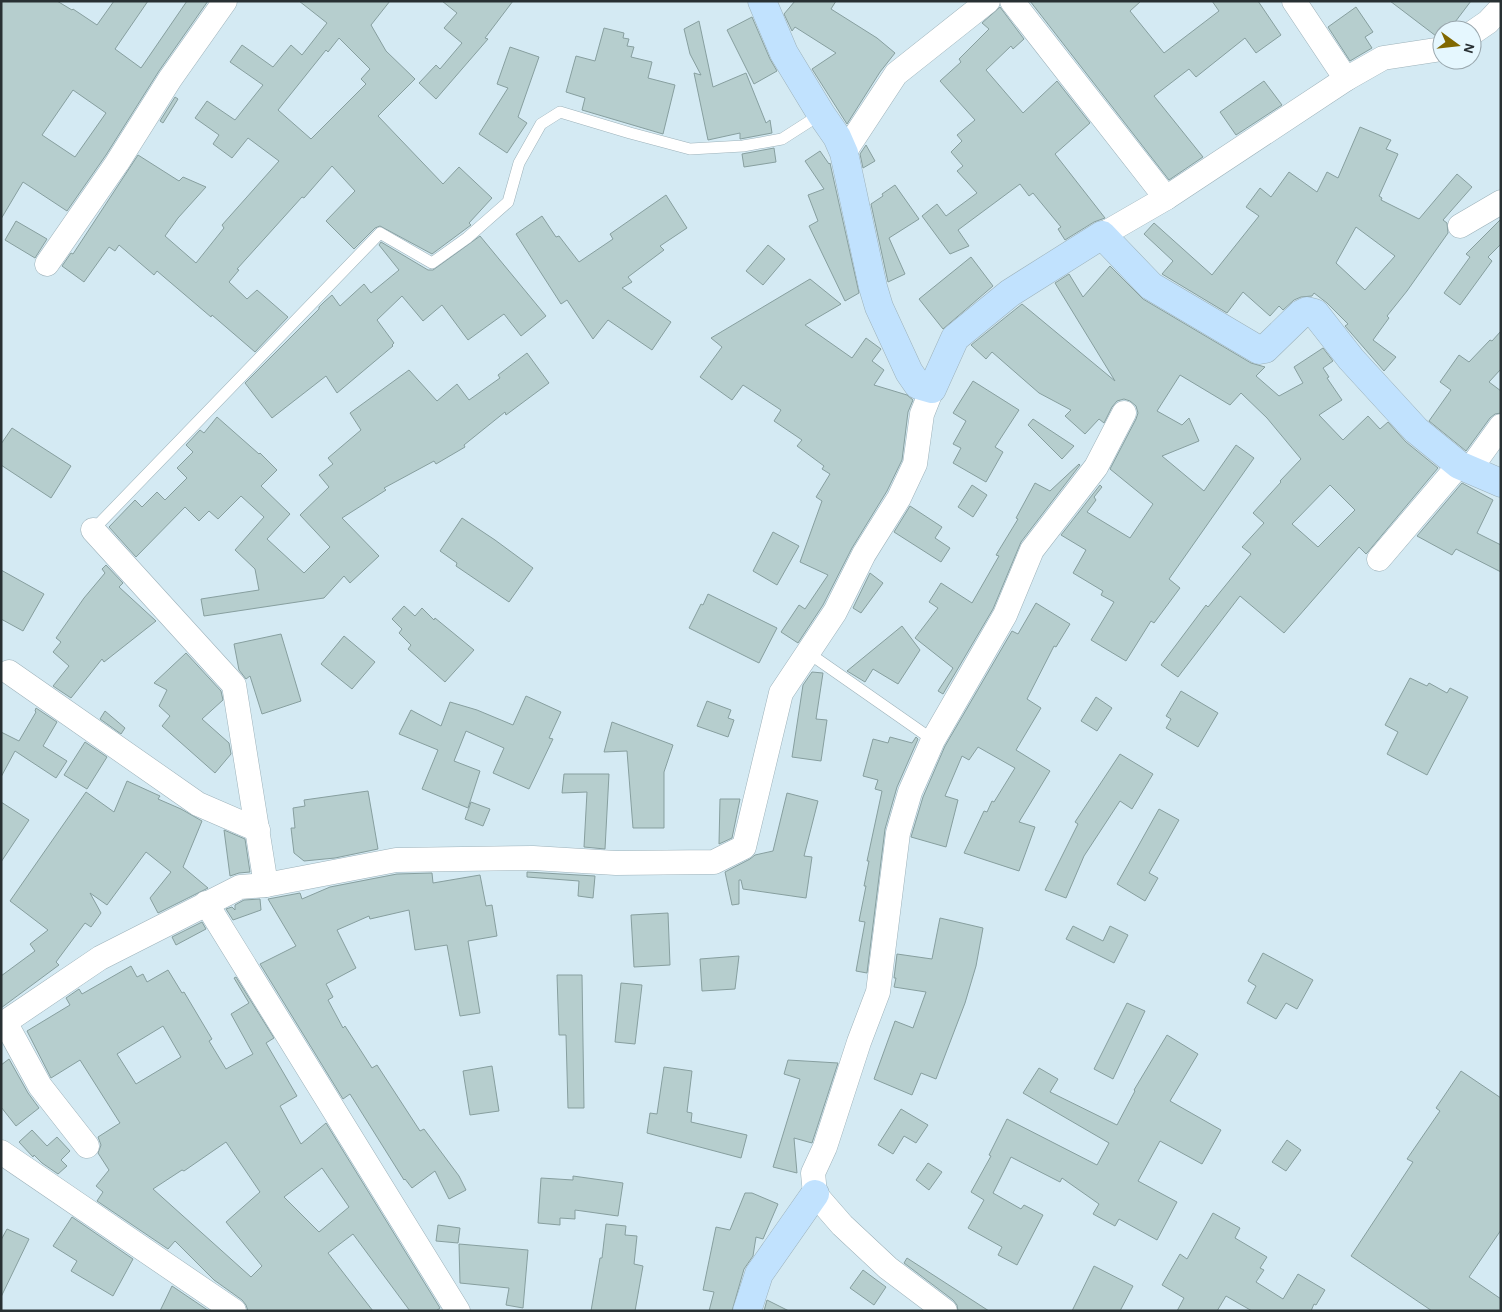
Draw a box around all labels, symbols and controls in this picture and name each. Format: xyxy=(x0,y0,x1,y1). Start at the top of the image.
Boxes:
north arrow xyxy=(1432,20,1482,70)
text: N xyxy=(1461,42,1477,55)

